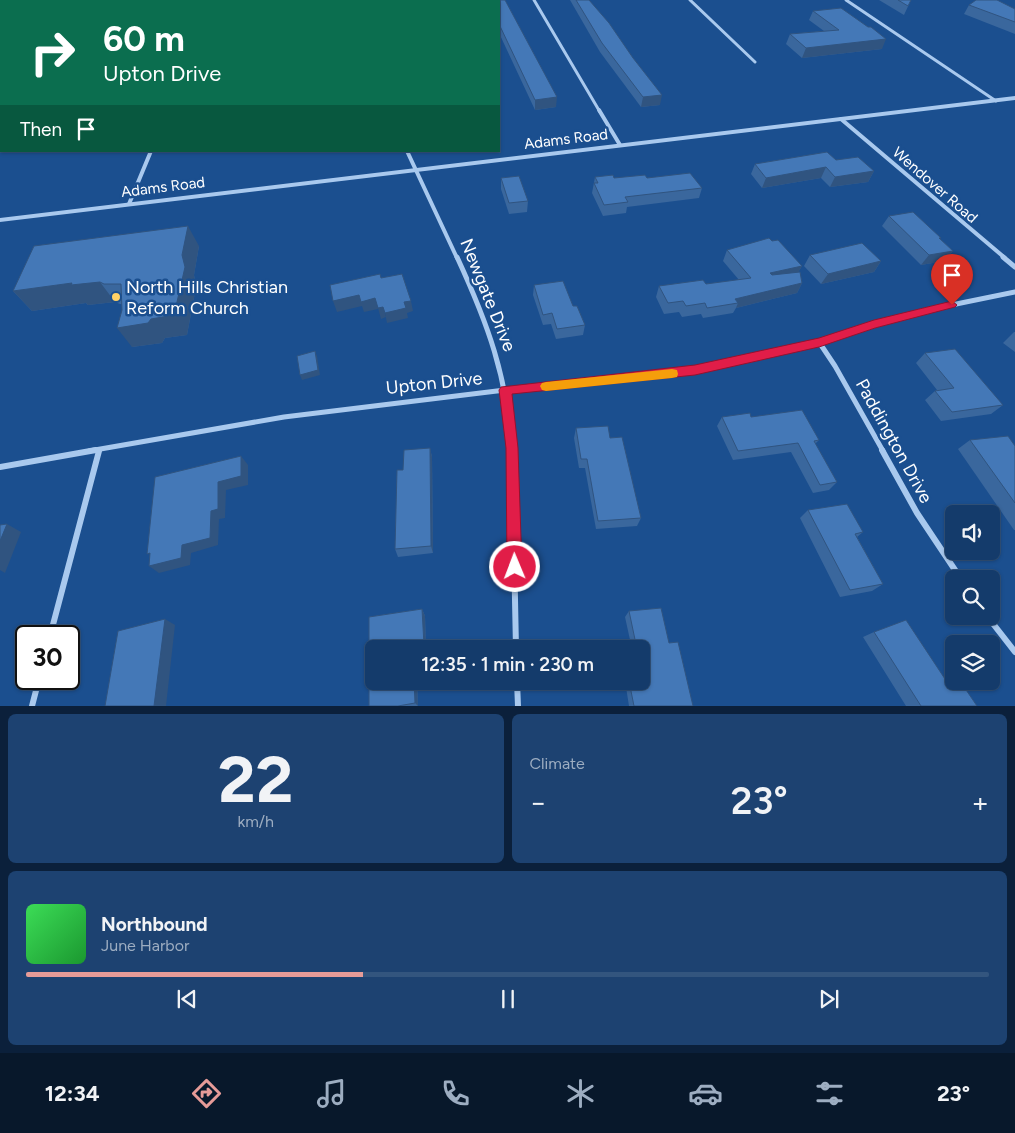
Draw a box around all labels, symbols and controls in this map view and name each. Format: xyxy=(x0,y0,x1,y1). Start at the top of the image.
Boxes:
text: 60 m xyxy=(103,18,185,60)
icon: right xyxy=(20,20,85,85)
text: Upton Drive xyxy=(103,60,221,87)
icon: arrive xyxy=(72,115,100,143)
text: Then xyxy=(20,118,62,141)
street label: Adams Road xyxy=(523,125,609,153)
street label: Wendover Road xyxy=(889,143,981,227)
street label: Adams Road xyxy=(120,173,206,201)
street label: Newgate Drive xyxy=(455,235,521,355)
pin xyxy=(931,254,973,305)
icon: arrive xyxy=(938,261,966,289)
place label: North Hills Christian Reform Church xyxy=(126,276,288,319)
marker: North Hills Christian Reform Church xyxy=(110,291,122,303)
street label: Upton Drive xyxy=(385,367,483,399)
street label: Paddington Drive xyxy=(851,375,937,507)
map controls xyxy=(945,505,1000,690)
button: sound xyxy=(945,505,1000,560)
position arrow xyxy=(488,540,540,592)
button: search xyxy=(945,570,1000,625)
speed limit sign: 30 xyxy=(15,625,80,690)
button: layers xyxy=(945,635,1000,690)
text: 12:35 · 1 min · 230 m xyxy=(421,653,594,676)
text: 22 xyxy=(218,740,293,818)
text: Climate xyxy=(530,754,585,773)
text: 23° xyxy=(731,778,788,824)
text: − xyxy=(530,785,547,819)
text: + xyxy=(972,785,989,819)
text: km/h xyxy=(237,812,274,831)
text: Northbound xyxy=(101,913,208,936)
text: June Harbor xyxy=(101,936,189,955)
icon: previous xyxy=(173,985,201,1013)
icon: pause xyxy=(494,985,522,1013)
icon: next xyxy=(815,985,843,1013)
icon: directions xyxy=(189,1076,224,1111)
icon: music xyxy=(314,1076,349,1111)
icon: phone xyxy=(438,1076,473,1111)
icon: climate xyxy=(563,1076,598,1111)
icon: car xyxy=(688,1076,723,1111)
icon: filters xyxy=(812,1076,847,1111)
text: 12:34 xyxy=(45,1080,100,1107)
text: 23° xyxy=(937,1080,970,1107)

